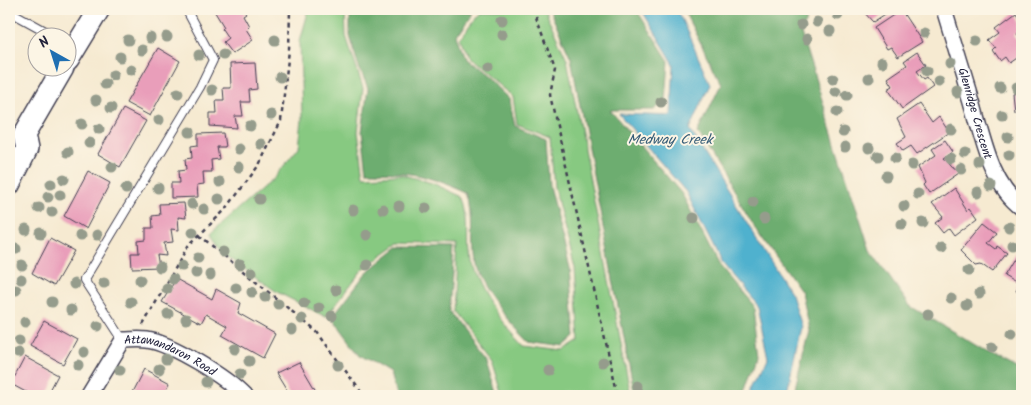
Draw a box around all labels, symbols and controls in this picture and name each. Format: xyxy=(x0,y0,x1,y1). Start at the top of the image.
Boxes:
north arrow xyxy=(28,28,78,78)
text: N xyxy=(34,31,55,54)
street label: Glenridge Crescent xyxy=(953,65,998,162)
water label: Medway Creek xyxy=(628,129,715,151)
street label: Attawandaron Road xyxy=(124,330,221,381)

